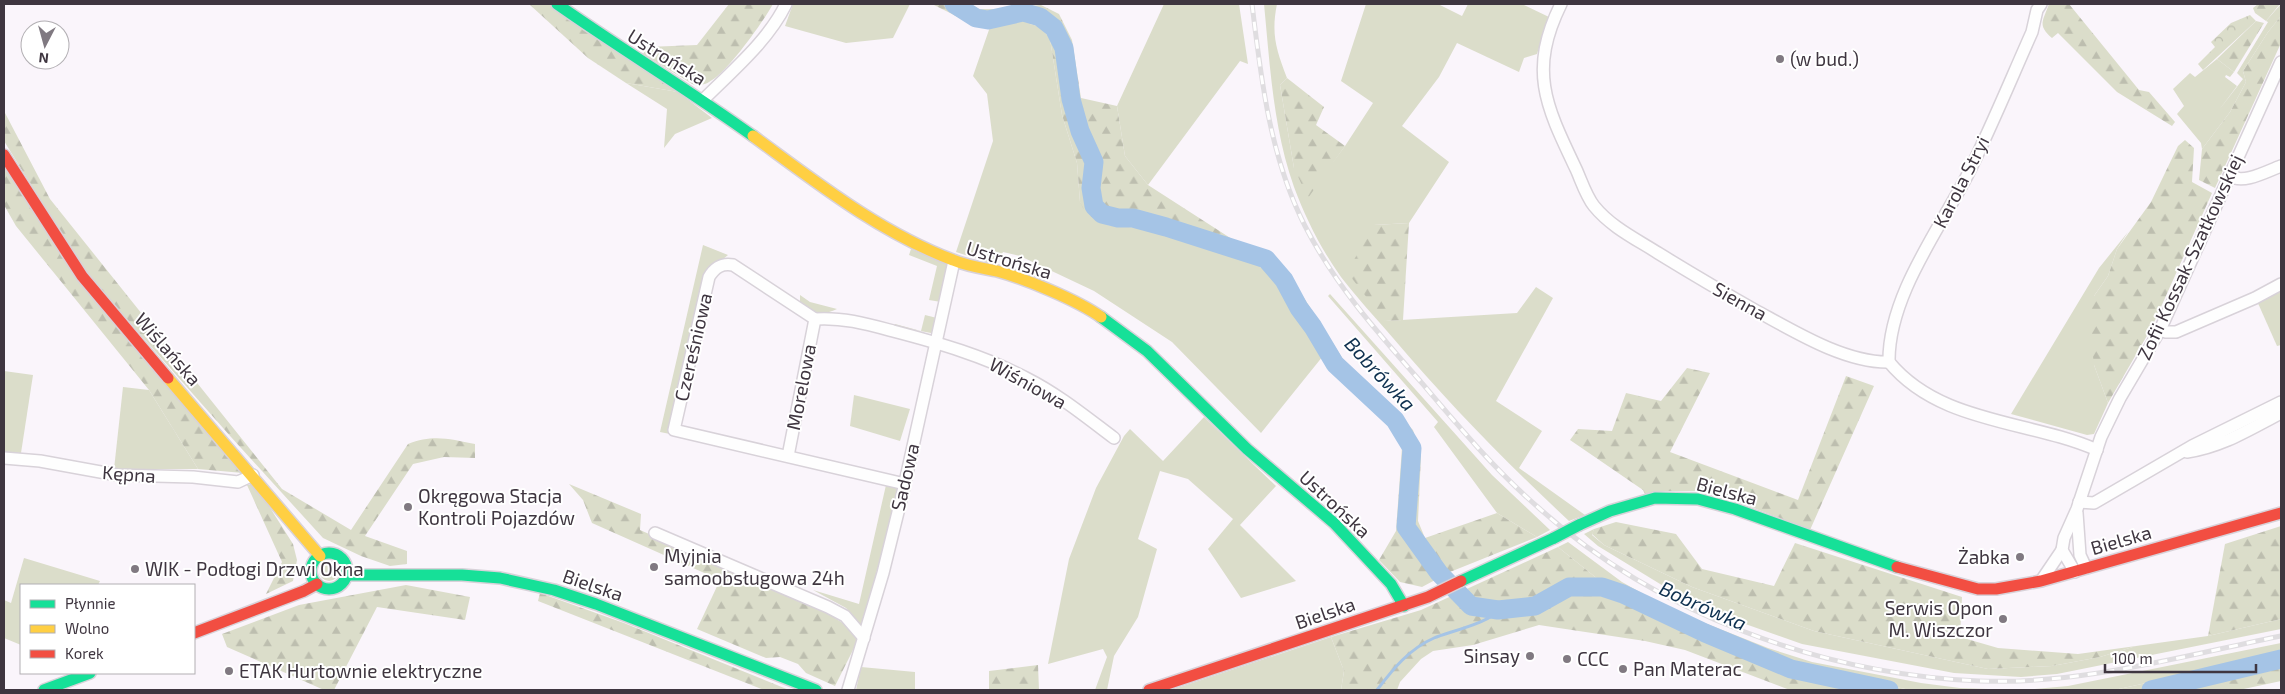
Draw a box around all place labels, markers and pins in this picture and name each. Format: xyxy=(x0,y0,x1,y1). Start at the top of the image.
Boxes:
place label: (w bud.) xyxy=(1790,47,1859,70)
marker: (w bud.) xyxy=(1774,53,1786,65)
place label: Okręgowa Stacja Kontroli Pojazdów xyxy=(418,484,575,529)
marker: Okręgowa Stacja Kontroli Pojazdów xyxy=(402,501,414,513)
place label: Myjnia samoobsługowa 24h xyxy=(664,544,845,589)
place label: Żabka xyxy=(1958,545,2010,568)
marker: Żabka xyxy=(2014,551,2026,563)
place label: WIK - Podłogi Drzwi Okna xyxy=(145,557,364,580)
marker: Myjnia samoobsługowa 24h xyxy=(648,561,660,573)
marker: WIK - Podłogi Drzwi Okna xyxy=(129,563,141,575)
place label: Serwis Opon M. Wiszczor xyxy=(1885,596,1993,641)
marker: Serwis Opon M. Wiszczor xyxy=(1997,613,2009,625)
place label: Sinsay xyxy=(1463,644,1520,667)
place label: CCC xyxy=(1577,647,1609,670)
marker: Sinsay xyxy=(1524,650,1536,662)
marker: CCC xyxy=(1561,653,1573,665)
place label: Pan Materac xyxy=(1633,657,1742,680)
place label: ETAK Hurtownie elektryczne xyxy=(239,659,482,682)
marker: Pan Materac xyxy=(1617,663,1629,675)
marker: ETAK Hurtownie elektryczne xyxy=(223,665,235,677)

